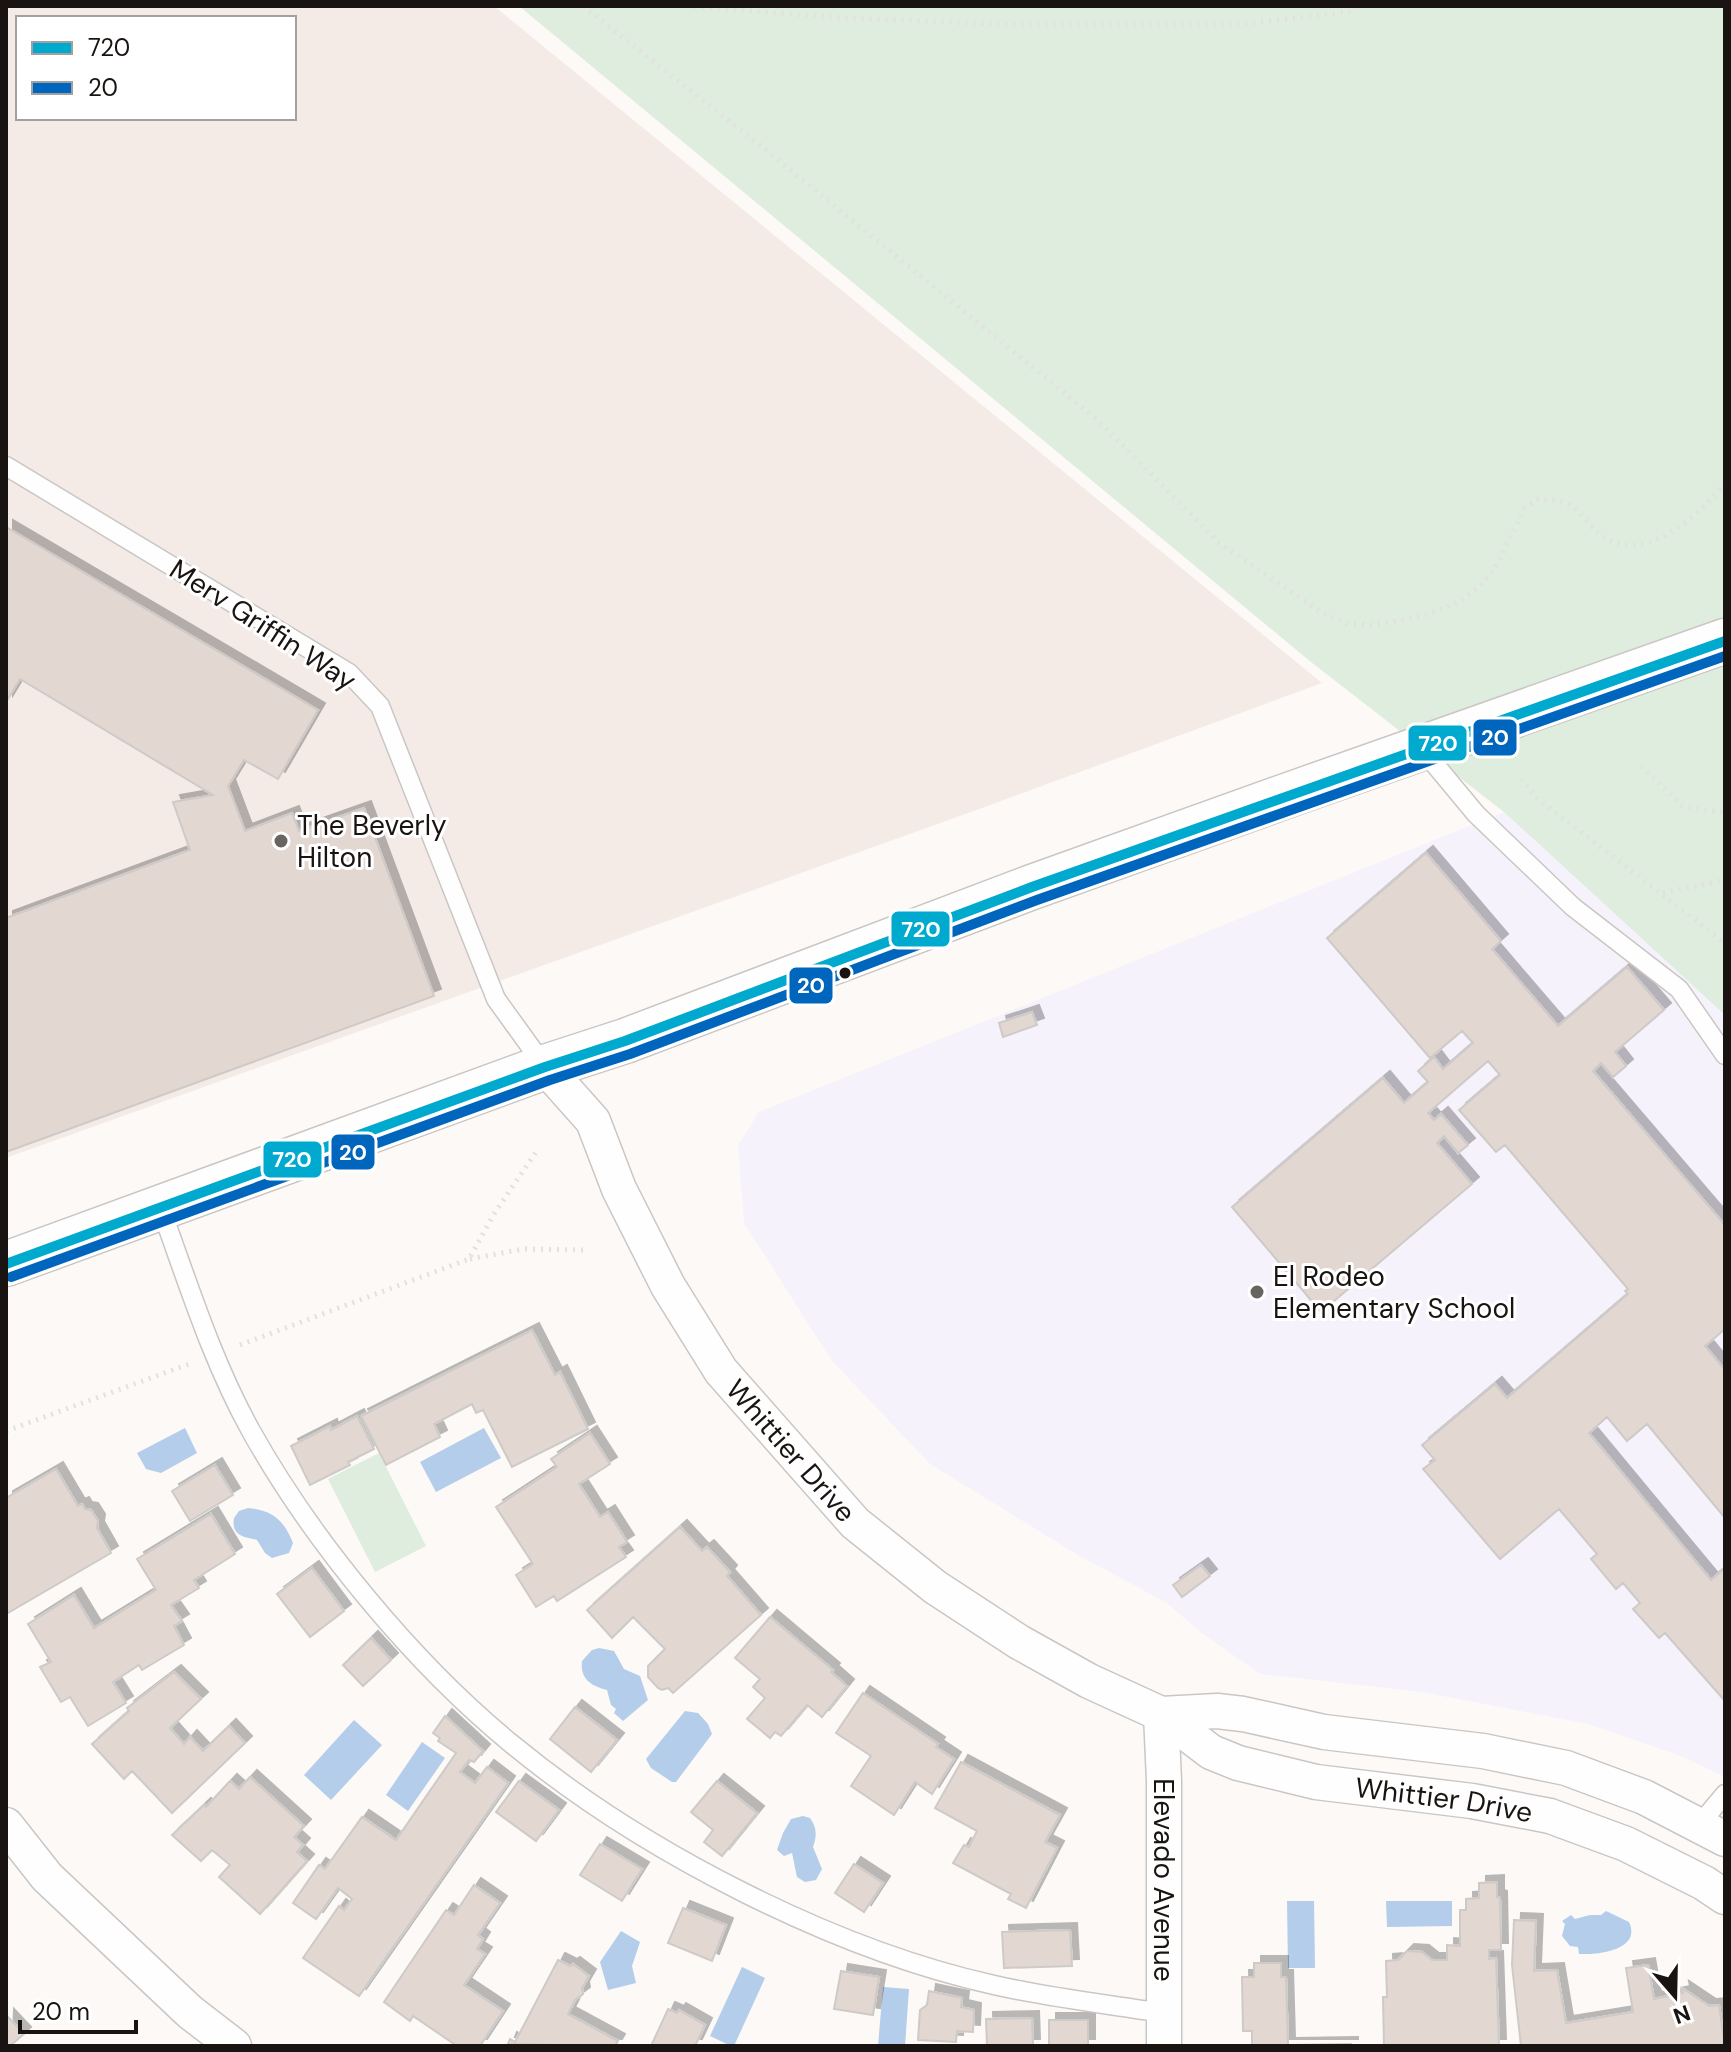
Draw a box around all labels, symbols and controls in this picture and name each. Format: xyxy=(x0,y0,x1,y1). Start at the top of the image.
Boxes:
legend xyxy=(16,16,296,120)
text: 720 xyxy=(88,32,130,63)
text: 20 xyxy=(88,72,118,103)
street label: Merv Griffin Way xyxy=(163,551,363,699)
line badge: 20 xyxy=(1472,718,1518,757)
text: 20 xyxy=(1481,723,1509,752)
line badge: 720 xyxy=(1407,724,1468,762)
text: 720 xyxy=(1418,729,1458,758)
place label: The Beverly Hilton xyxy=(297,807,447,876)
marker: The Beverly Hilton xyxy=(272,832,290,850)
line badge: 720 xyxy=(890,910,951,948)
text: 720 xyxy=(901,915,941,944)
unlabelled marker xyxy=(837,965,853,981)
line badge: 20 xyxy=(788,966,834,1005)
text: 20 xyxy=(797,971,825,1000)
line badge: 20 xyxy=(330,1133,376,1171)
text: 20 xyxy=(339,1138,367,1167)
line badge: 720 xyxy=(262,1140,323,1179)
text: 720 xyxy=(272,1145,312,1174)
place label: El Rodeo Elementary School xyxy=(1273,1258,1515,1327)
marker: El Rodeo Elementary School xyxy=(1248,1283,1266,1301)
street label: Whittier Drive xyxy=(718,1371,864,1530)
street label: Whittier Drive xyxy=(1353,1768,1536,1831)
street label: Elevado Avenue xyxy=(1146,1778,1183,1982)
north arrow xyxy=(1635,1956,1715,2036)
scale bar xyxy=(20,1984,136,2034)
text: 20 m xyxy=(32,1996,90,2027)
text: N xyxy=(1669,1998,1694,2031)

